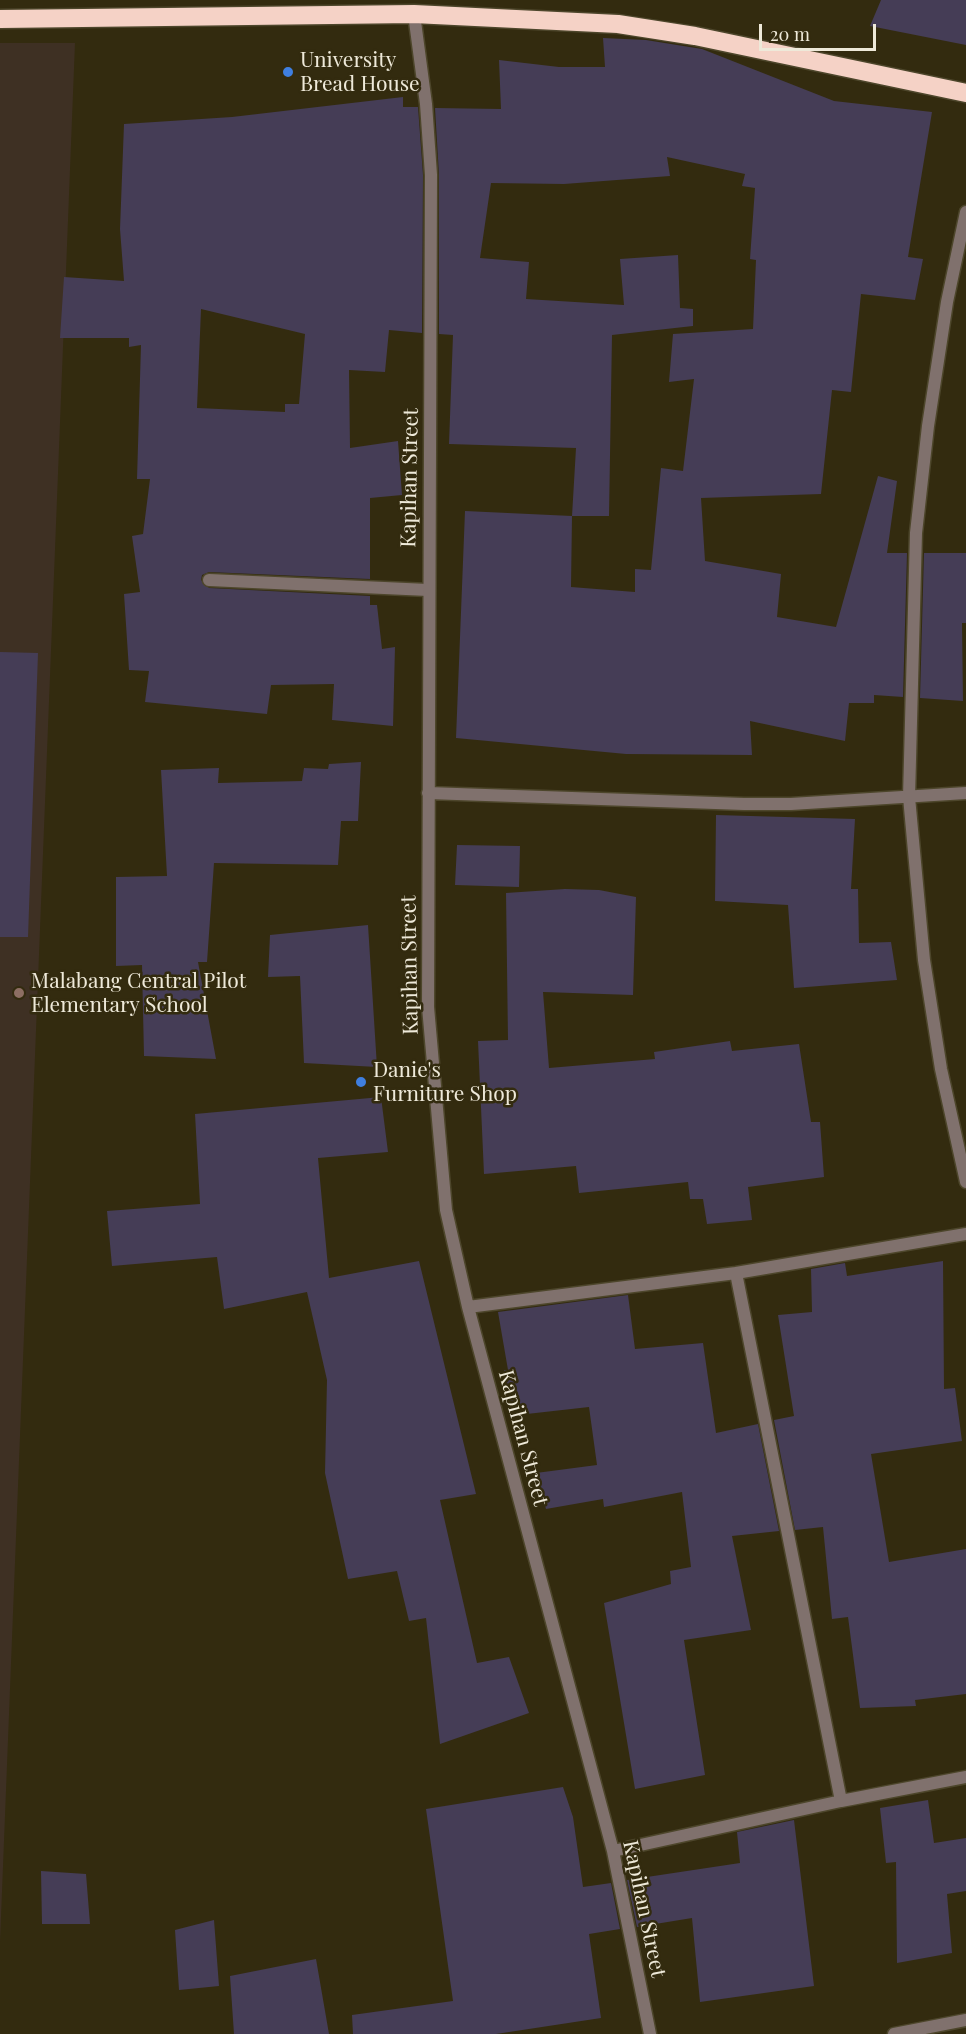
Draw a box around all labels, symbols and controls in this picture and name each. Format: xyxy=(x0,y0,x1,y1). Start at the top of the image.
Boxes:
scale bar xyxy=(762,12,879,50)
text: 20 m xyxy=(770,22,810,46)
place label: University Bread House xyxy=(300,47,420,97)
marker: University Bread House xyxy=(281,65,295,79)
street label: Kapihan Street xyxy=(396,408,424,548)
street label: Kapihan Street xyxy=(396,895,424,1035)
place label: Malabang Central Pilot Elementary School xyxy=(31,968,246,1018)
marker: Malabang Central Pilot Elementary School xyxy=(12,986,26,1000)
place label: Danie's Furniture Shop xyxy=(373,1057,517,1107)
marker: Danie's Furniture Shop xyxy=(354,1075,368,1089)
street label: Kapihan Street xyxy=(493,1367,553,1509)
street label: Kapihan Street xyxy=(617,1838,671,1980)

